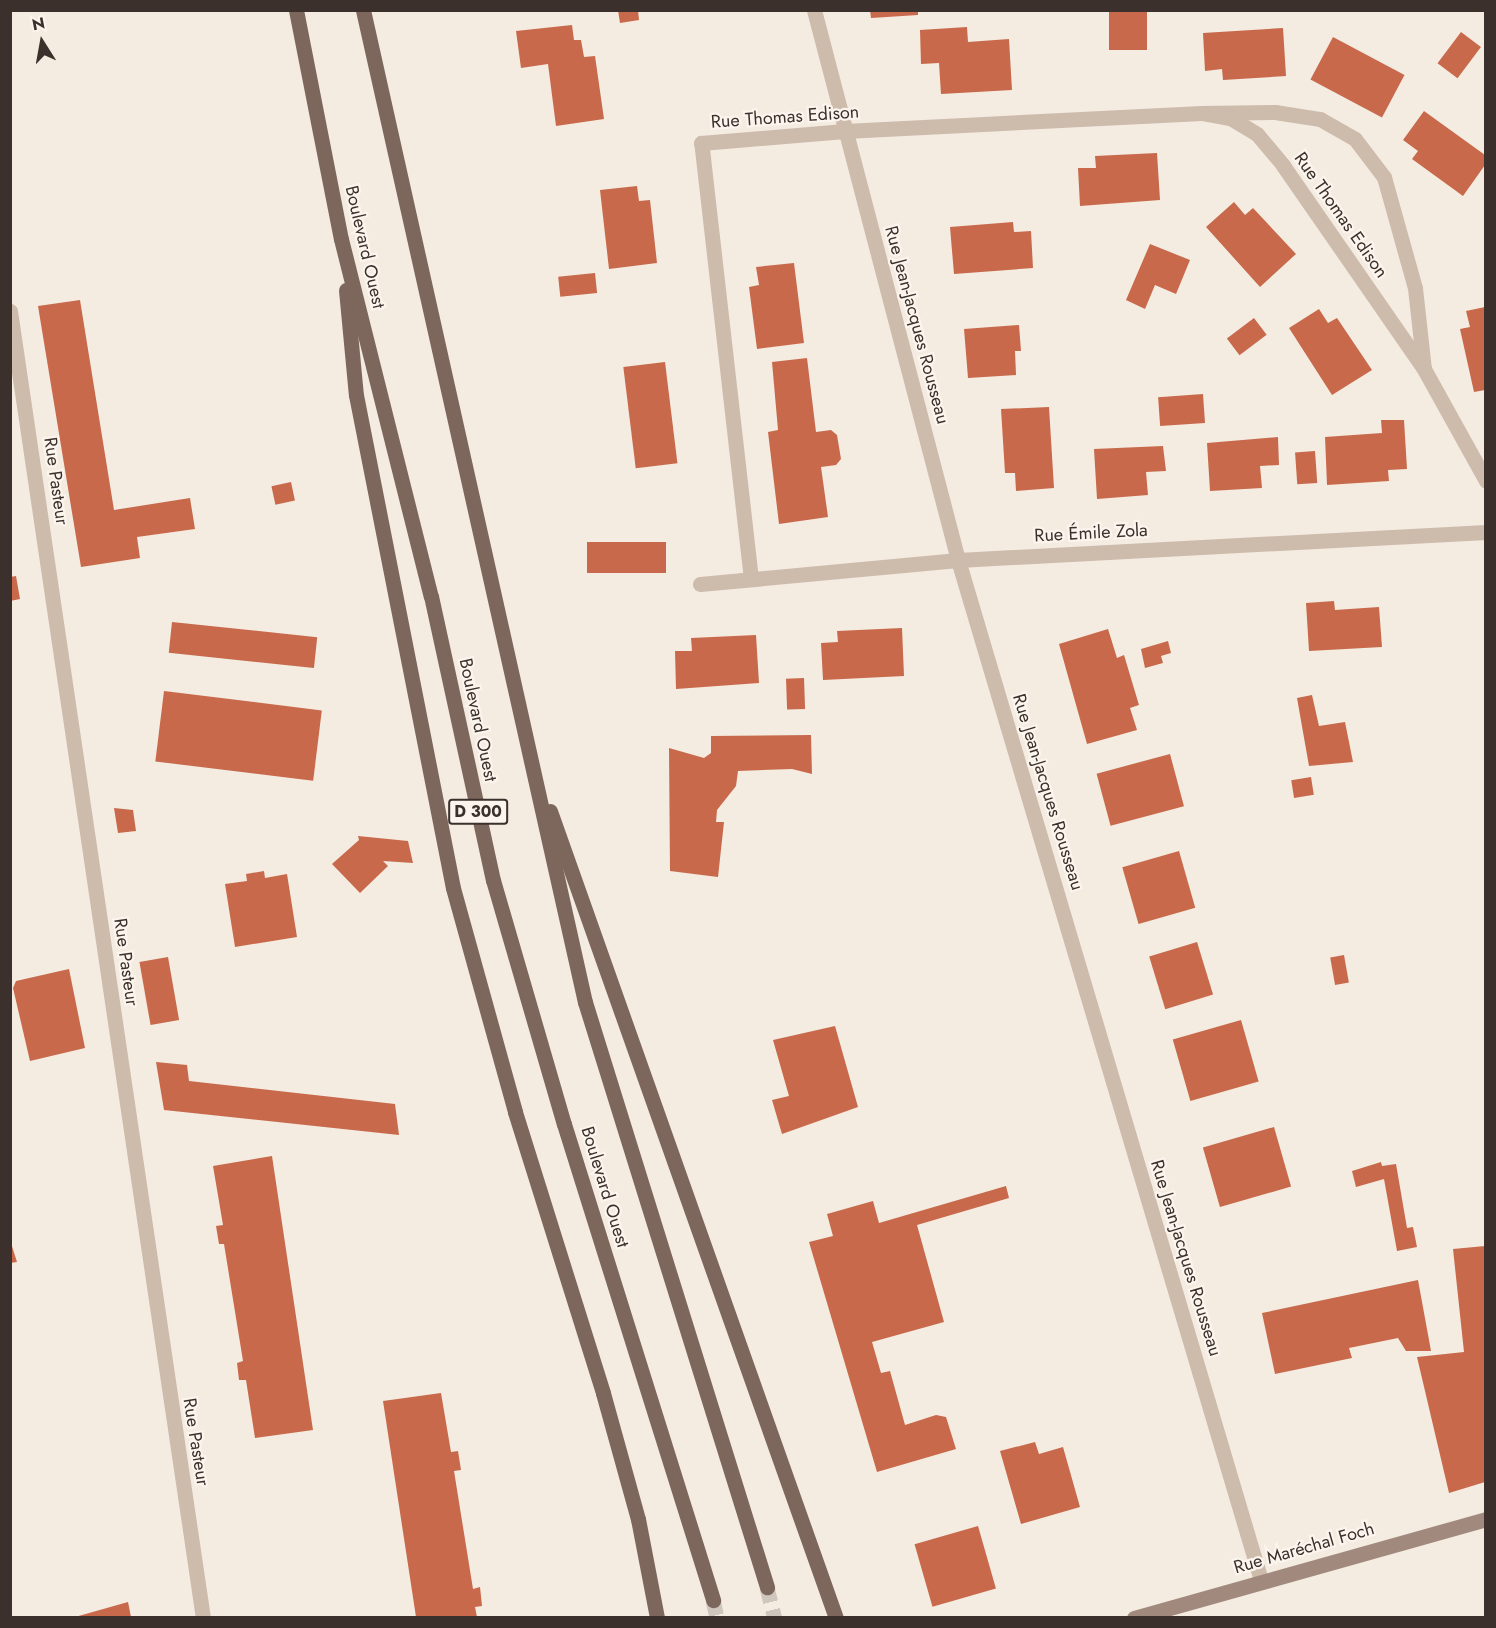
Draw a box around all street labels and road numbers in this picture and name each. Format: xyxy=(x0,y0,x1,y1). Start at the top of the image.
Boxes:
street label: Rue Thomas Edison xyxy=(710,101,860,133)
street label: Rue Thomas Edison xyxy=(1290,148,1392,282)
street label: Boulevard Ouest xyxy=(340,183,390,311)
street label: Rue Jean-Jacques Rousseau xyxy=(880,224,954,426)
street label: Rue Pasteur xyxy=(39,436,73,526)
street label: Rue Émile Zola xyxy=(1034,519,1148,547)
street label: Boulevard Ouest xyxy=(454,656,502,784)
street label: Rue Jean-Jacques Rousseau xyxy=(1008,691,1088,893)
road number: D 300 xyxy=(448,799,508,825)
street label: Rue Pasteur xyxy=(109,917,143,1007)
street label: Boulevard Ouest xyxy=(576,1124,634,1250)
street label: Rue Jean-Jacques Rousseau xyxy=(1146,1157,1226,1359)
street label: Rue Pasteur xyxy=(178,1397,214,1487)
street label: Rue Maréchal Foch xyxy=(1231,1518,1377,1578)

